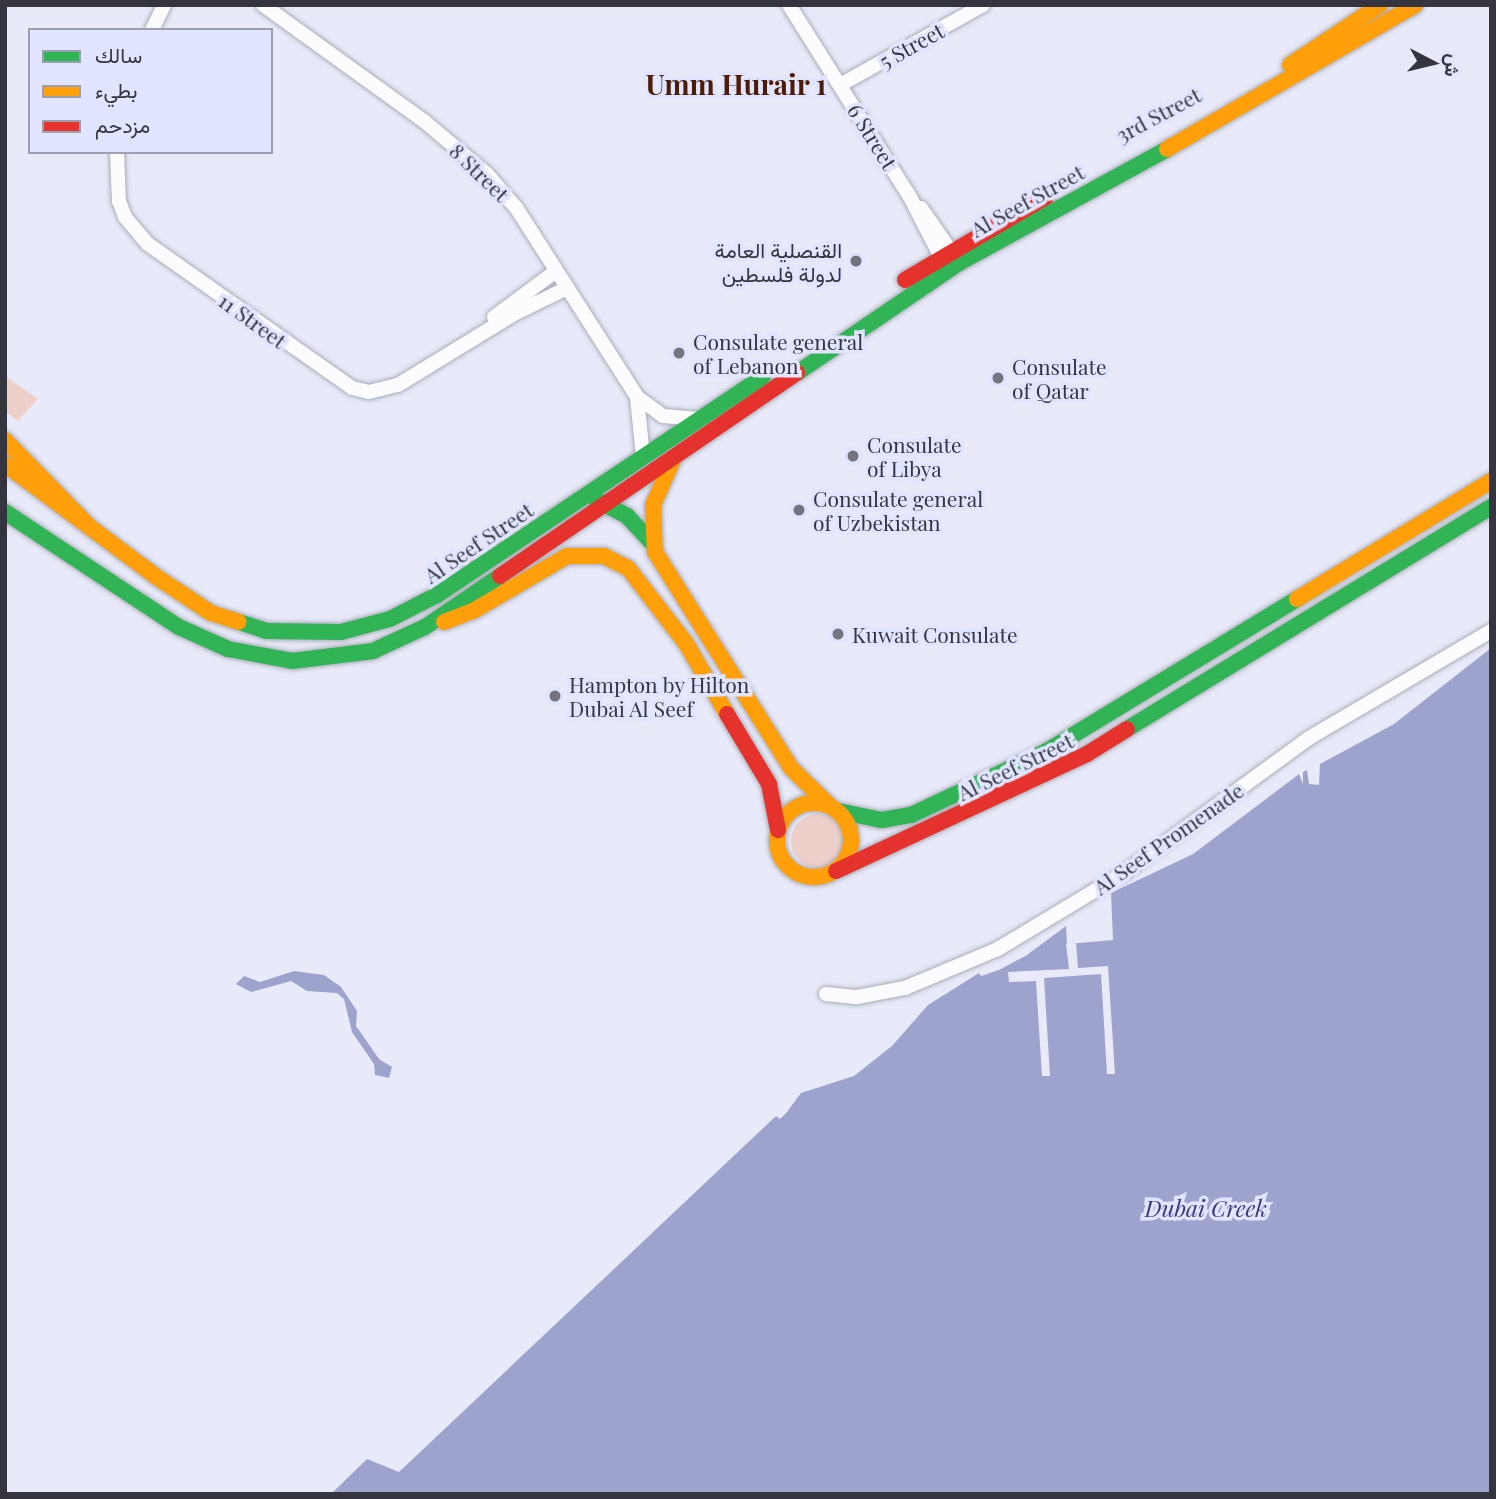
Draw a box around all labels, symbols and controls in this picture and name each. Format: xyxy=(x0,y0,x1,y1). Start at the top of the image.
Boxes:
street label: 5 Street xyxy=(874,17,948,73)
legend xyxy=(28,28,273,154)
north arrow xyxy=(1398,28,1468,98)
text: سالك xyxy=(95,40,142,68)
text: ش xyxy=(1440,53,1468,78)
district label: Umm Hurair 1 xyxy=(645,67,827,101)
text: بطيء xyxy=(95,75,138,103)
street label: 3rd Street xyxy=(1111,81,1205,147)
street label: 6 Street xyxy=(843,99,903,173)
text: مزدحم xyxy=(95,110,150,138)
street label: 8 Street xyxy=(445,138,515,206)
street label: Al Seef Street xyxy=(966,159,1088,241)
place label: القنصلية العامة لدولة فلسطين xyxy=(715,236,842,286)
marker: القنصلية العامة لدولة فلسطين xyxy=(848,253,864,269)
street label: 11 Street xyxy=(214,287,292,353)
place label: Consulate general of Lebanon xyxy=(693,328,863,378)
marker: Consulate general of Lebanon xyxy=(671,345,687,361)
place label: Consulate of Qatar xyxy=(1012,353,1107,403)
marker: Consulate of Qatar xyxy=(990,370,1006,386)
place label: Consulate of Libya xyxy=(867,431,962,481)
marker: Consulate of Libya xyxy=(845,448,861,464)
place label: Consulate general of Uzbekistan xyxy=(813,485,983,535)
street label: Al Seef Street xyxy=(419,496,537,588)
marker: Consulate general of Uzbekistan xyxy=(791,502,807,518)
place label: Kuwait Consulate xyxy=(852,621,1018,647)
marker: Kuwait Consulate xyxy=(830,626,846,642)
place label: Hampton by Hilton Dubai Al Seef xyxy=(569,671,750,721)
marker: Hampton by Hilton Dubai Al Seef xyxy=(547,688,563,704)
street label: Al Seef Street xyxy=(953,727,1077,805)
street label: Al Seef Promenade xyxy=(1088,777,1248,899)
water label: Dubai Creek xyxy=(1145,1194,1267,1222)

